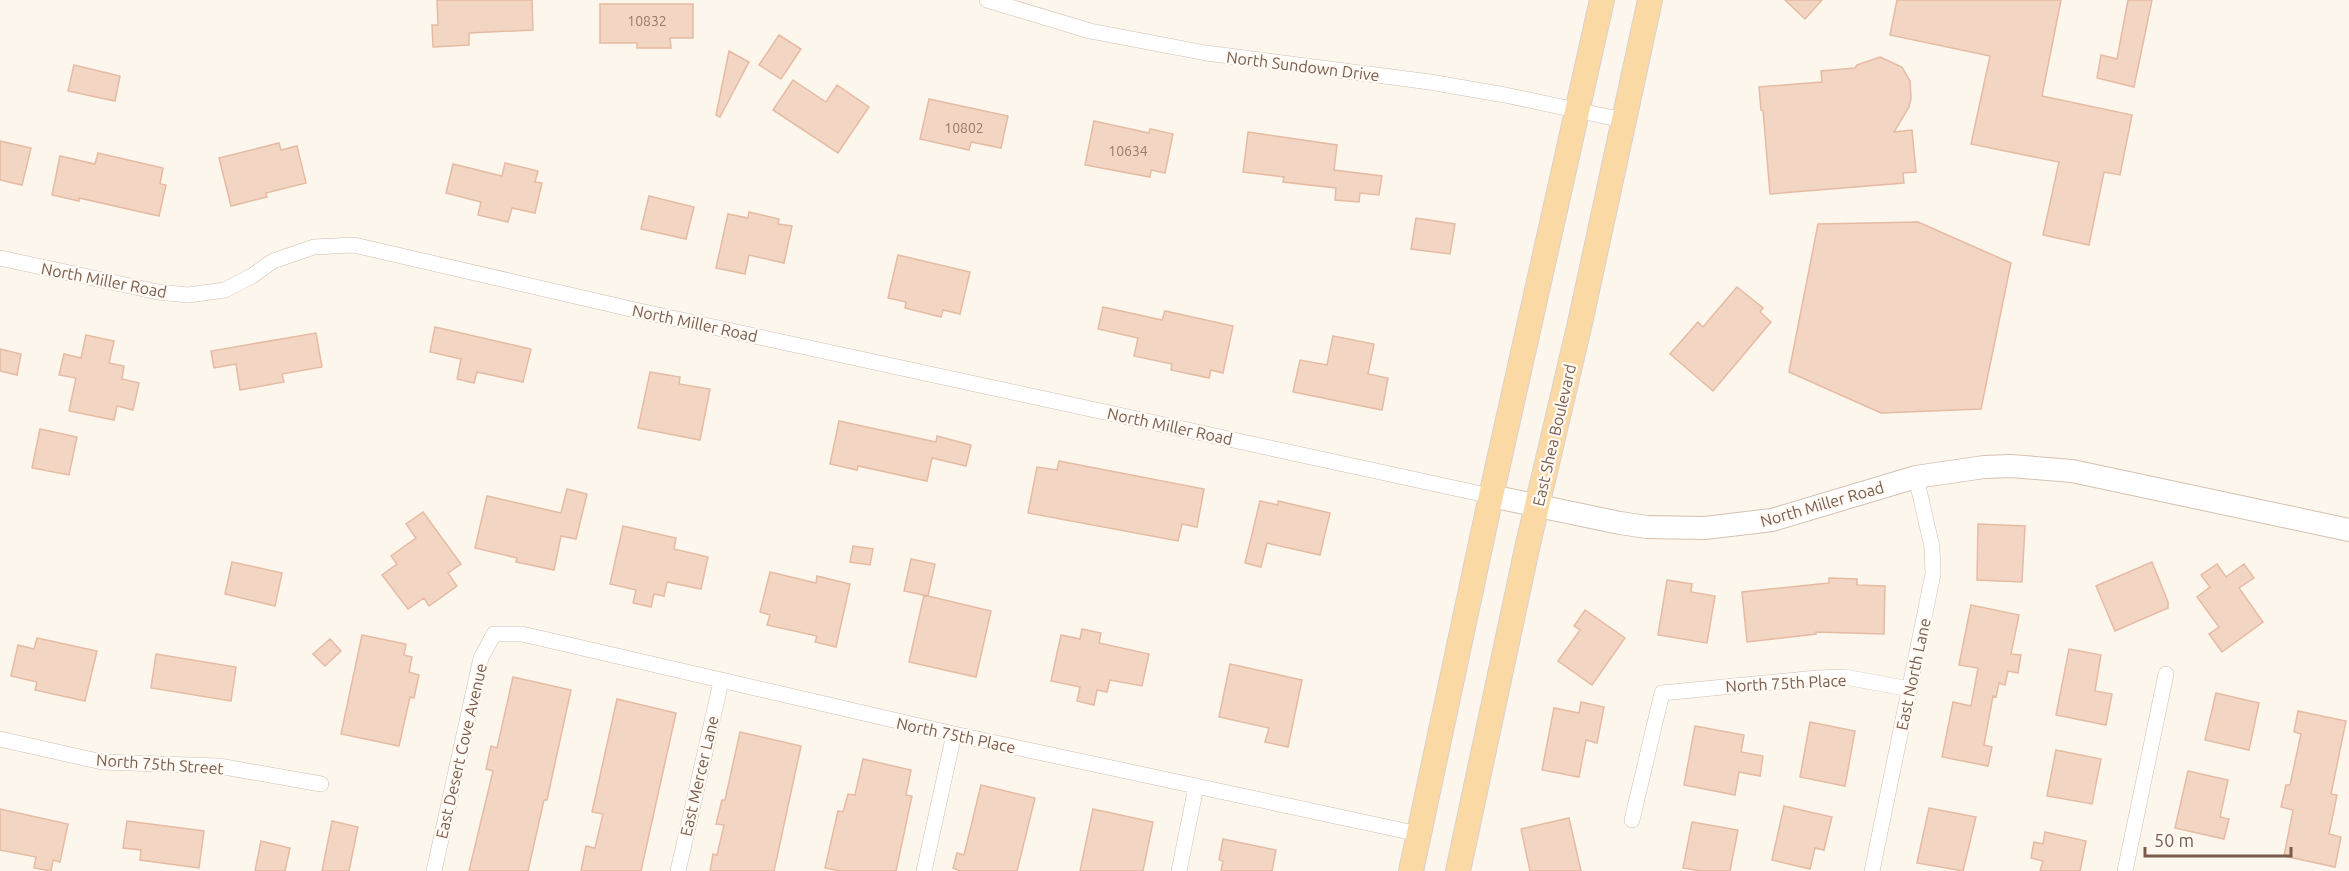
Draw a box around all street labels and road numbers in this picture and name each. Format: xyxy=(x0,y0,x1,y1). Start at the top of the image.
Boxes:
street label: North Sundown Drive xyxy=(1225,48,1381,84)
street label: North Miller Road xyxy=(40,259,168,301)
street label: North Miller Road xyxy=(631,301,759,345)
street label: East Shea Boulevard xyxy=(1529,362,1579,508)
street label: North Miller Road xyxy=(1106,404,1234,448)
street label: North Miller Road xyxy=(1758,478,1886,530)
street label: East North Lane xyxy=(1892,616,1934,732)
street label: East Desert Cove Avenue xyxy=(432,662,490,840)
street label: North 75th Place xyxy=(1725,671,1847,695)
street label: East Mercer Lane xyxy=(676,714,722,838)
street label: North 75th Place xyxy=(895,714,1017,756)
street label: North 75th Street xyxy=(96,751,225,777)

